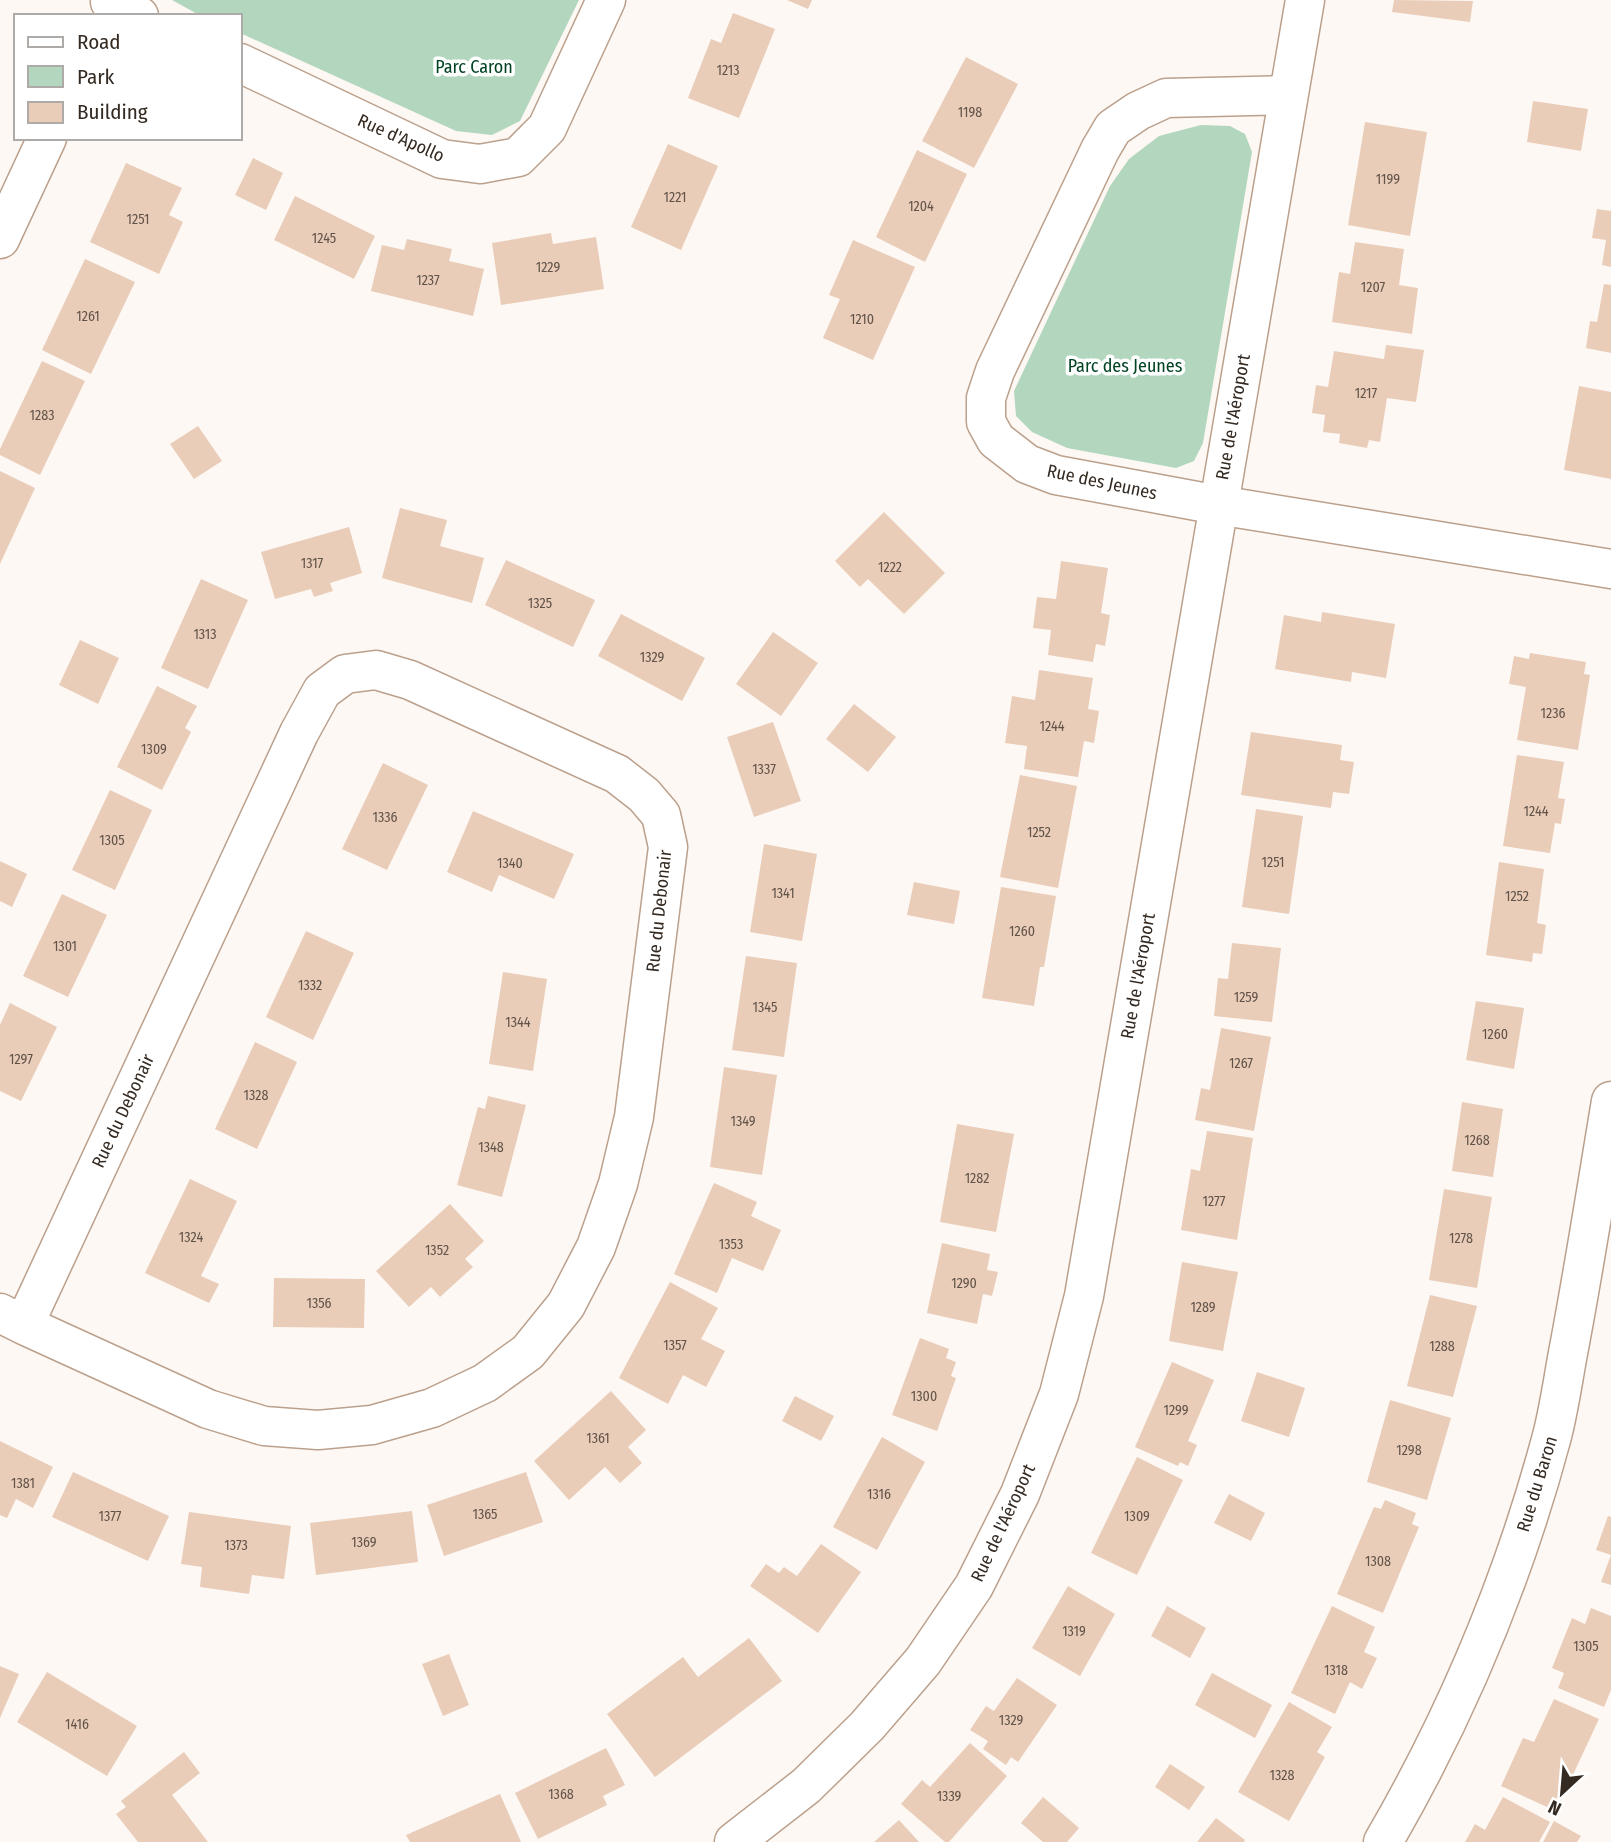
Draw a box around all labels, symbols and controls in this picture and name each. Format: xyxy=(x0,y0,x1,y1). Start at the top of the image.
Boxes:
legend xyxy=(14,14,242,140)
text: Road xyxy=(77,29,121,55)
park label: Parc Caron xyxy=(435,56,513,78)
house number: 1213 xyxy=(716,62,740,79)
text: Park xyxy=(77,64,115,90)
text: Building xyxy=(77,99,148,125)
house number: 1198 xyxy=(958,104,982,121)
street label: Rue d'Apollo xyxy=(354,109,448,167)
house number: 1199 xyxy=(1376,171,1400,188)
house number: 1221 xyxy=(664,189,686,206)
house number: 1204 xyxy=(908,198,934,215)
house number: 1251 xyxy=(127,211,149,228)
house number: 1245 xyxy=(312,230,336,247)
house number: 1229 xyxy=(536,259,560,276)
house number: 1237 xyxy=(416,272,440,289)
house number: 1207 xyxy=(1361,279,1385,296)
house number: 1261 xyxy=(76,308,100,325)
house number: 1210 xyxy=(850,311,874,328)
street label: Rue de l'Aéroport xyxy=(1211,352,1255,482)
park label: Parc des Jeunes xyxy=(1068,355,1183,377)
house number: 1217 xyxy=(1355,385,1378,402)
house number: 1283 xyxy=(30,407,54,424)
street label: Rue des Jeunes xyxy=(1045,460,1159,504)
house number: 1317 xyxy=(301,555,324,572)
house number: 1222 xyxy=(878,559,902,576)
house number: 1325 xyxy=(528,595,552,612)
house number: 1313 xyxy=(193,626,217,643)
house number: 1329 xyxy=(640,649,664,666)
house number: 1236 xyxy=(1541,705,1565,722)
house number: 1244 xyxy=(1040,718,1065,735)
house number: 1309 xyxy=(141,741,167,758)
house number: 1337 xyxy=(752,761,776,778)
house number: 1244 xyxy=(1524,803,1549,820)
house number: 1336 xyxy=(372,809,398,826)
house number: 1252 xyxy=(1027,824,1051,841)
house number: 1305 xyxy=(99,832,125,849)
street label: Rue du Debonair xyxy=(642,848,676,973)
house number: 1251 xyxy=(1262,854,1284,871)
house number: 1340 xyxy=(497,855,523,872)
house number: 1341 xyxy=(771,885,795,902)
house number: 1252 xyxy=(1505,888,1529,905)
street label: Rue de l'Aéroport xyxy=(1116,911,1160,1041)
house number: 1260 xyxy=(1009,923,1035,940)
house number: 1301 xyxy=(53,938,77,955)
house number: 1332 xyxy=(298,977,322,994)
house number: 1259 xyxy=(1234,989,1259,1006)
house number: 1345 xyxy=(753,999,777,1016)
house number: 1344 xyxy=(505,1014,531,1031)
house number: 1260 xyxy=(1482,1026,1508,1043)
street label: Rue du Debonair xyxy=(87,1050,159,1171)
house number: 1297 xyxy=(9,1051,33,1068)
house number: 1267 xyxy=(1229,1055,1253,1072)
house number: 1328 xyxy=(244,1087,268,1104)
house number: 1349 xyxy=(730,1113,756,1130)
house number: 1268 xyxy=(1464,1132,1490,1149)
house number: 1348 xyxy=(478,1139,504,1156)
house number: 1282 xyxy=(965,1170,989,1187)
house number: 1277 xyxy=(1203,1193,1226,1210)
house number: 1324 xyxy=(179,1229,203,1246)
house number: 1278 xyxy=(1449,1230,1473,1247)
house number: 1353 xyxy=(719,1236,743,1253)
house number: 1352 xyxy=(425,1242,449,1259)
house number: 1290 xyxy=(951,1275,977,1292)
house number: 1356 xyxy=(306,1295,332,1312)
house number: 1289 xyxy=(1190,1299,1216,1316)
house number: 1357 xyxy=(663,1337,687,1354)
house number: 1288 xyxy=(1429,1338,1455,1355)
house number: 1300 xyxy=(911,1388,937,1405)
house number: 1299 xyxy=(1163,1402,1189,1419)
house number: 1361 xyxy=(586,1430,610,1447)
street label: Rue du Baron xyxy=(1512,1433,1562,1535)
house number: 1298 xyxy=(1396,1442,1422,1459)
street label: Rue de l'Aéroport xyxy=(966,1460,1040,1585)
house number: 1381 xyxy=(11,1475,35,1492)
house number: 1316 xyxy=(867,1486,891,1503)
house number: 1365 xyxy=(472,1506,498,1523)
house number: 1377 xyxy=(98,1508,122,1525)
house number: 1309 xyxy=(1124,1508,1150,1525)
house number: 1369 xyxy=(351,1534,377,1551)
house number: 1373 xyxy=(224,1537,248,1554)
house number: 1308 xyxy=(1365,1553,1391,1570)
house number: 1319 xyxy=(1062,1623,1086,1640)
house number: 1305 xyxy=(1573,1638,1599,1655)
house number: 1318 xyxy=(1324,1662,1348,1679)
house number: 1329 xyxy=(999,1712,1023,1729)
house number: 1416 xyxy=(65,1716,89,1733)
north arrow xyxy=(1527,1758,1597,1828)
house number: 1328 xyxy=(1270,1767,1294,1784)
house number: 1368 xyxy=(548,1786,574,1803)
house number: 1339 xyxy=(937,1788,962,1805)
text: N xyxy=(1545,1795,1565,1821)

